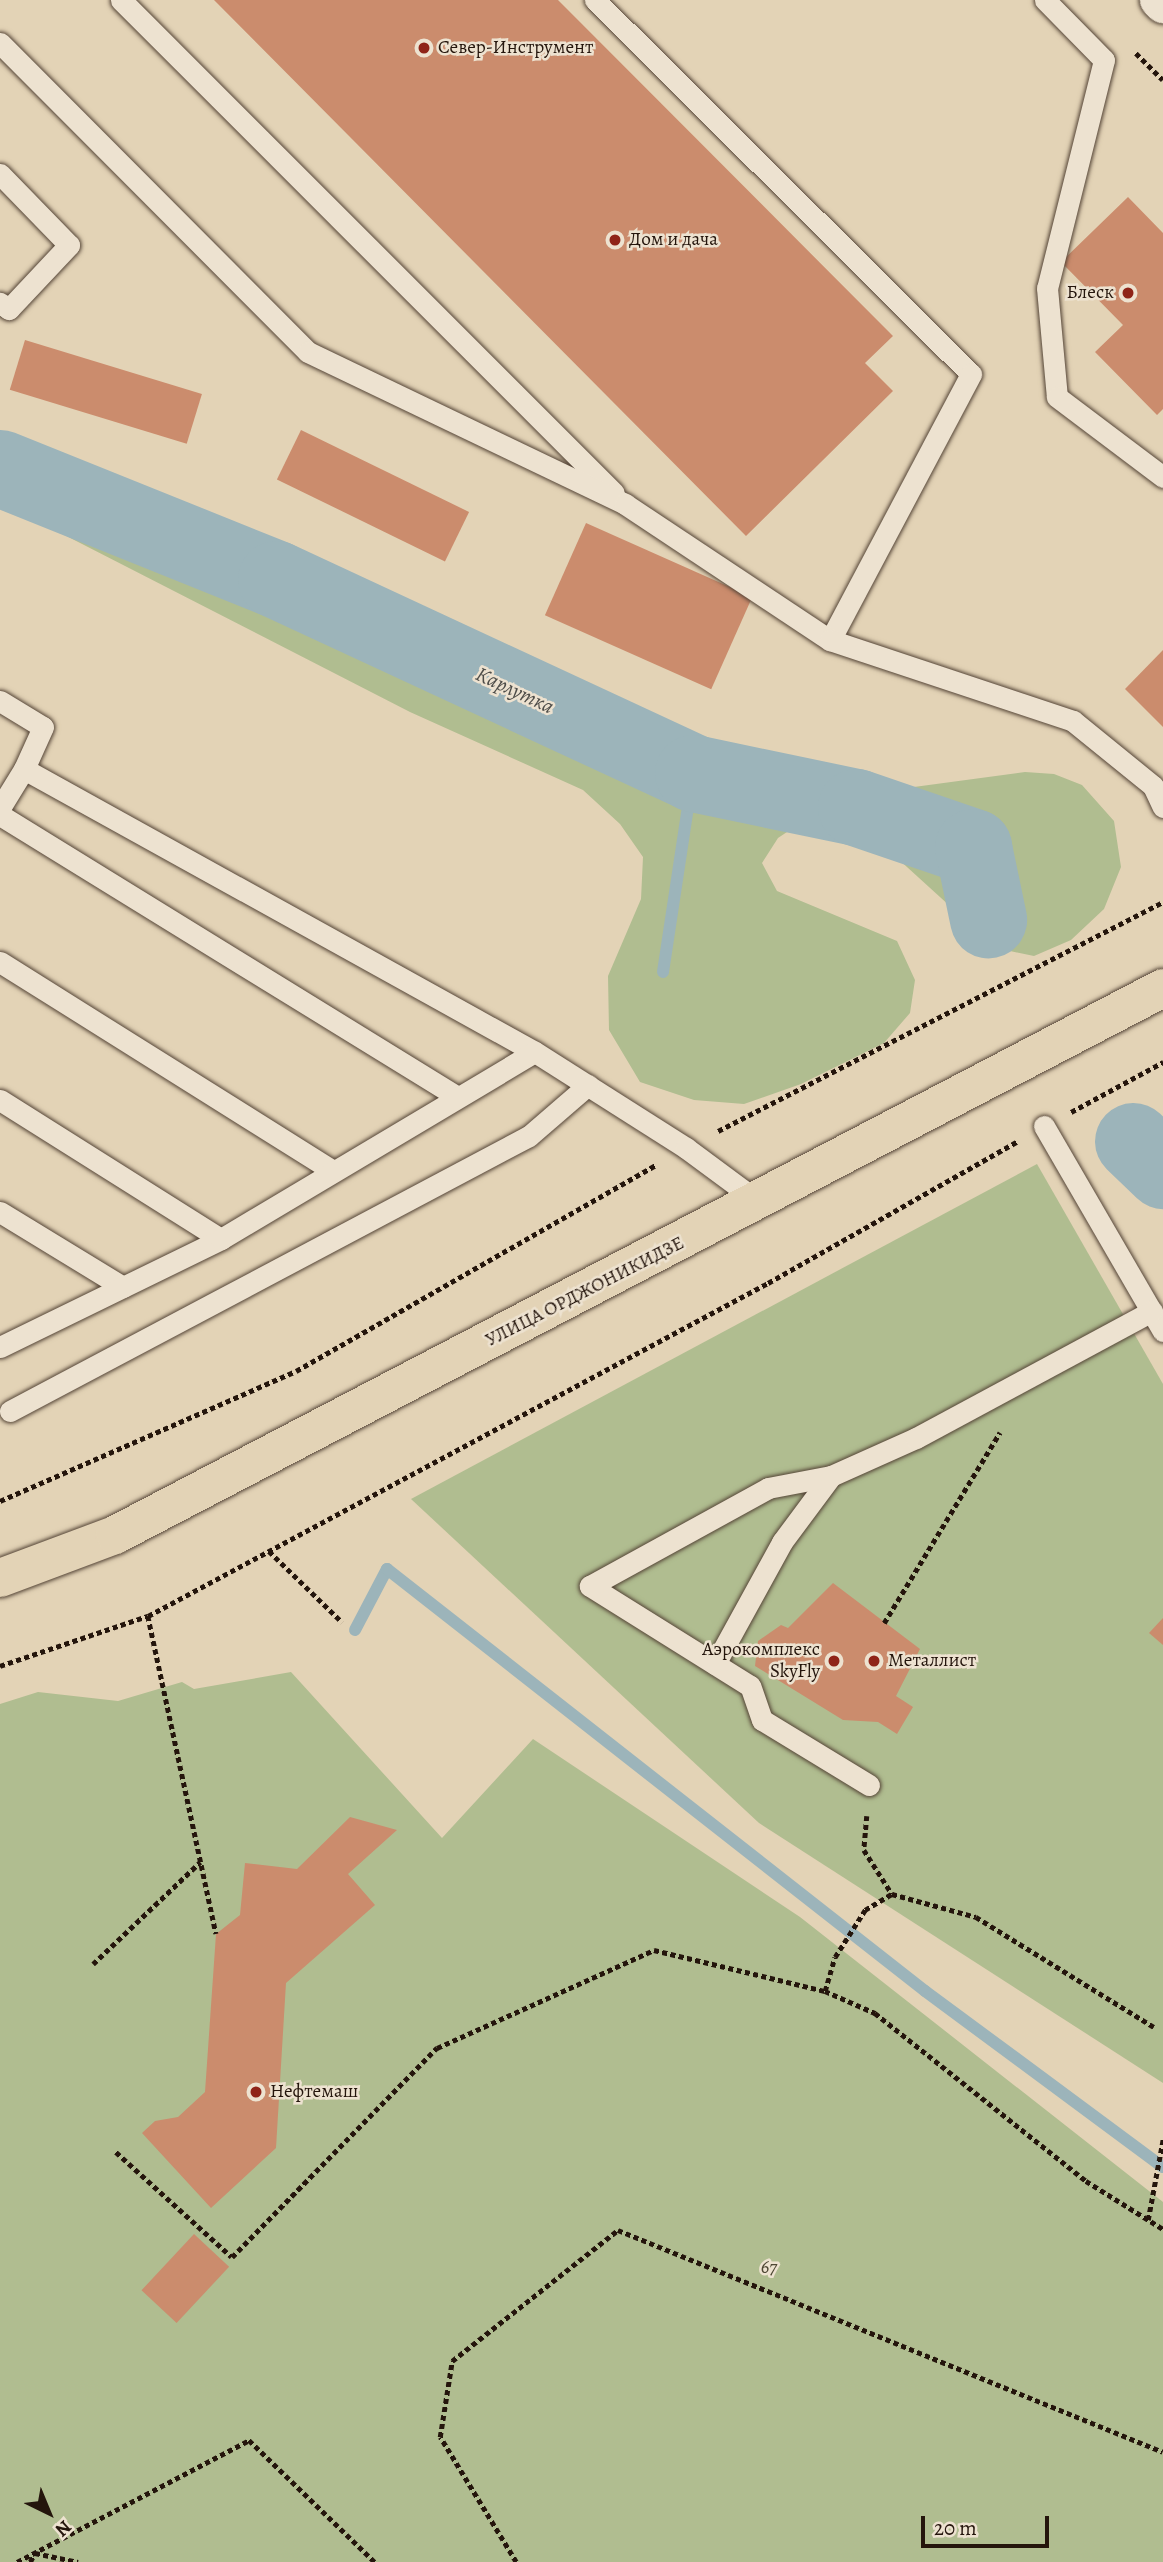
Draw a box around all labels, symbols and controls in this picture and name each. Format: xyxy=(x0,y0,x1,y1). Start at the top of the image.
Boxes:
place label: Север-Инструмент xyxy=(438,37,594,59)
marker: Север-Инструмент xyxy=(416,40,432,56)
place label: Дом и дача xyxy=(629,229,718,251)
marker: Дом и дача xyxy=(607,232,623,248)
place label: Блеск xyxy=(1066,282,1114,304)
marker: Блеск xyxy=(1120,285,1136,301)
water label: Карлутка xyxy=(472,661,558,719)
street label: УЛИЦА ОРДЖОНИКИДЗЕ xyxy=(482,1232,688,1352)
place label: Аэрокомплекс SkyFly xyxy=(702,1639,820,1683)
place label: Металлист xyxy=(888,1650,976,1672)
marker: Аэрокомплекс SkyFly xyxy=(826,1653,842,1669)
marker: Металлист xyxy=(866,1653,882,1669)
place label: Нефтемаш xyxy=(270,2081,358,2103)
marker: Нефтемаш xyxy=(248,2084,264,2100)
park label: 67 xyxy=(761,2257,777,2279)
north arrow xyxy=(14,2478,84,2548)
scale bar xyxy=(925,2502,1053,2546)
text: N xyxy=(49,2514,77,2543)
text: 20 m xyxy=(934,2514,977,2542)

